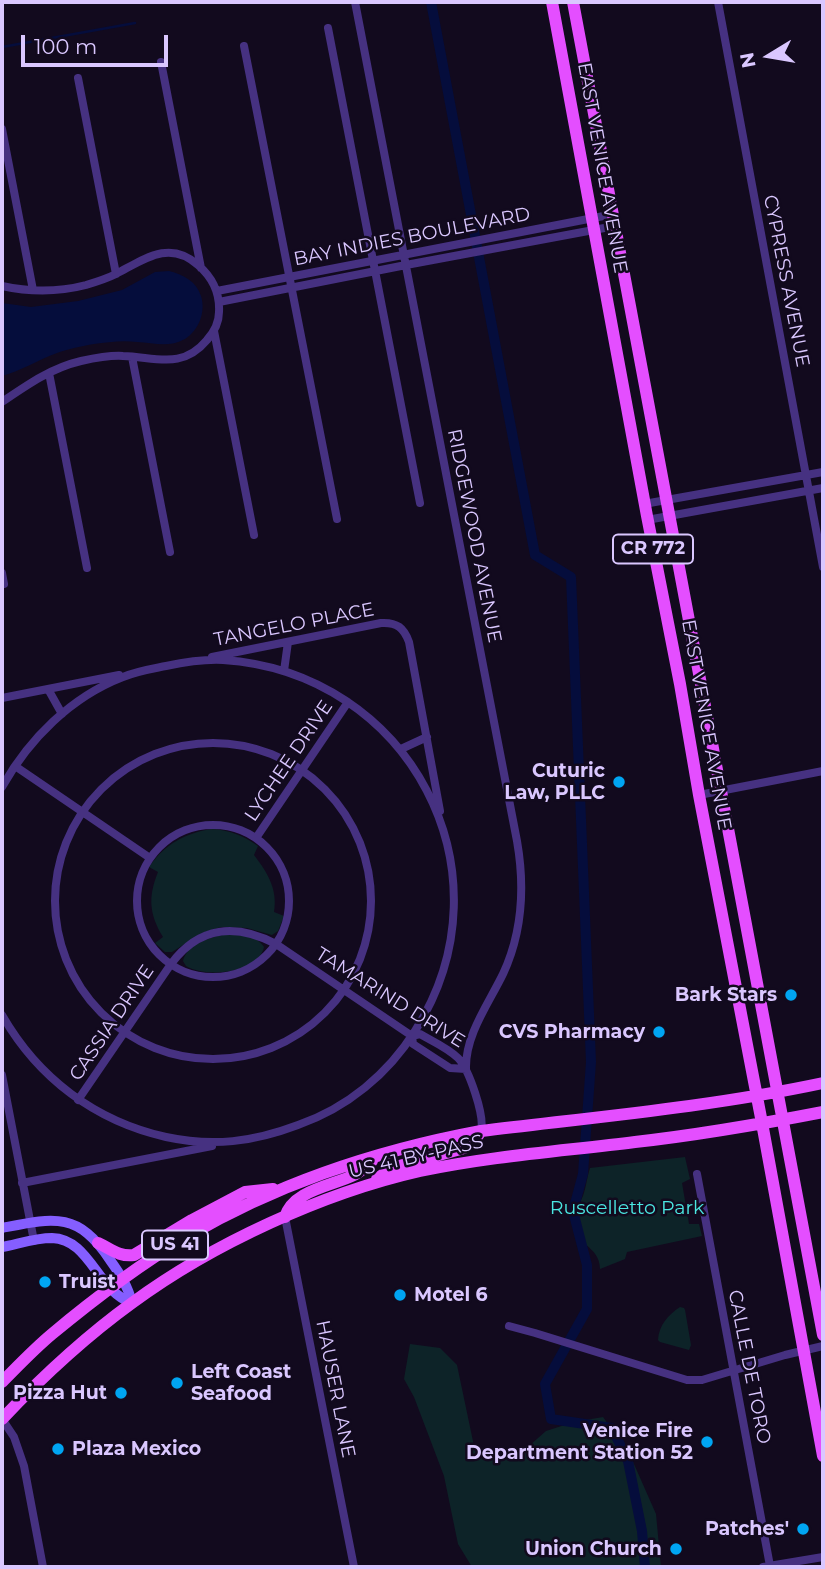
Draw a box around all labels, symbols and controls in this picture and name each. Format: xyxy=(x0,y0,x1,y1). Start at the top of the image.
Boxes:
scale bar xyxy=(24,21,172,65)
north arrow xyxy=(734,21,804,91)
text: 100 m xyxy=(34,34,97,59)
text: N xyxy=(735,50,761,70)
street label: EAST VENICE AVENUE xyxy=(572,61,632,275)
street label: CYPRESS AVENUE xyxy=(758,193,814,369)
street label: BAY INDIES BOULEVARD xyxy=(292,203,532,271)
street label: RIDGEWOOD AVENUE xyxy=(442,427,506,645)
road number: CR 772 xyxy=(613,534,693,564)
street label: TANGELO PLACE xyxy=(212,598,376,652)
street label: EAST VENICE AVENUE xyxy=(676,618,736,832)
street label: LYCHEE DRIVE xyxy=(240,696,338,826)
place label: Cuturic Law, PLLC xyxy=(504,760,605,804)
marker: Cuturic Law, PLLC xyxy=(611,774,627,790)
street label: TAMARIND DRIVE xyxy=(311,943,469,1053)
street label: CASSIA DRIVE xyxy=(65,961,159,1085)
place label: Bark Stars xyxy=(675,984,777,1006)
marker: Bark Stars xyxy=(783,987,799,1003)
place label: CVS Pharmacy xyxy=(499,1021,645,1043)
marker: CVS Pharmacy xyxy=(651,1024,667,1040)
street label: US 41 BY-PASS xyxy=(346,1130,486,1184)
park label: Ruscelletto Park xyxy=(550,1197,704,1219)
road number: US 41 xyxy=(142,1230,208,1260)
place label: Truist xyxy=(59,1271,116,1293)
marker: Truist xyxy=(37,1274,53,1290)
place label: Motel 6 xyxy=(414,1284,488,1306)
marker: Motel 6 xyxy=(392,1287,408,1303)
street label: CALLE DE TORO xyxy=(723,1288,775,1446)
street label: HAUSER LANE xyxy=(310,1318,360,1460)
place label: Left Coast Seafood xyxy=(191,1361,291,1405)
marker: Left Coast Seafood xyxy=(169,1375,185,1391)
place label: Pizza Hut xyxy=(13,1382,107,1404)
marker: Pizza Hut xyxy=(113,1385,129,1401)
place label: Venice Fire Department Station 52 xyxy=(466,1420,693,1464)
marker: Venice Fire Department Station 52 xyxy=(699,1434,715,1450)
place label: Plaza Mexico xyxy=(72,1438,201,1460)
marker: Plaza Mexico xyxy=(50,1441,66,1457)
place label: Patches' xyxy=(705,1518,789,1540)
marker: Patches' xyxy=(795,1521,811,1537)
place label: Union Church xyxy=(525,1538,662,1560)
marker: Union Church xyxy=(668,1541,684,1557)

